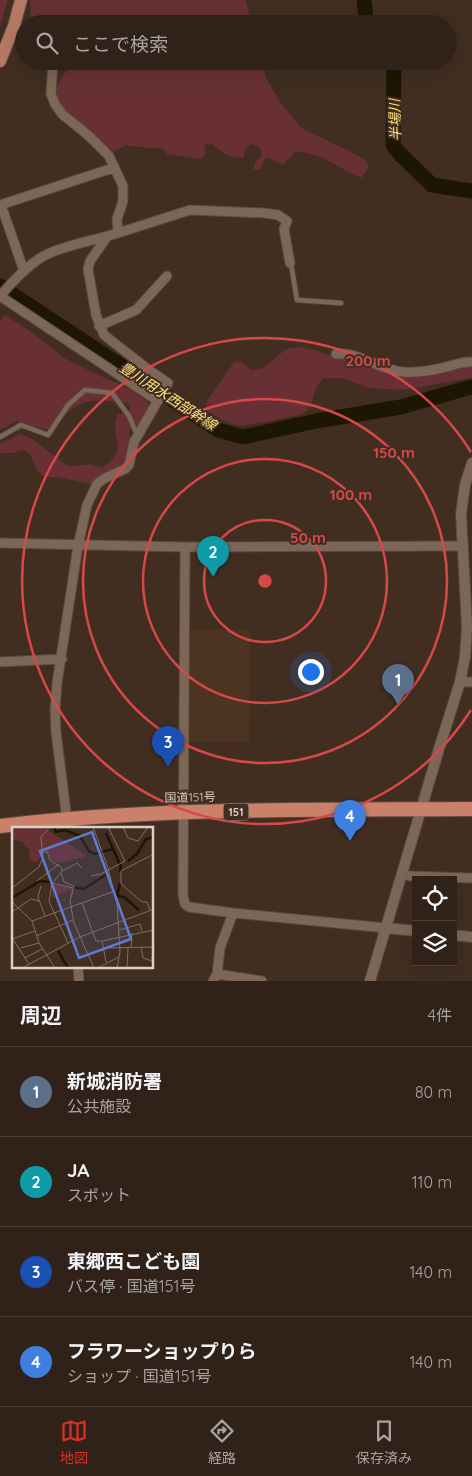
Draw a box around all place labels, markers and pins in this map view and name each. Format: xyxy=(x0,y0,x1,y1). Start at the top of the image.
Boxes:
pin: 2 xyxy=(197,536,229,577)
centre of rings xyxy=(256,572,274,590)
pin: 1 xyxy=(382,664,414,705)
pin: 3 xyxy=(152,726,184,767)
pin: 4 xyxy=(334,800,366,841)

